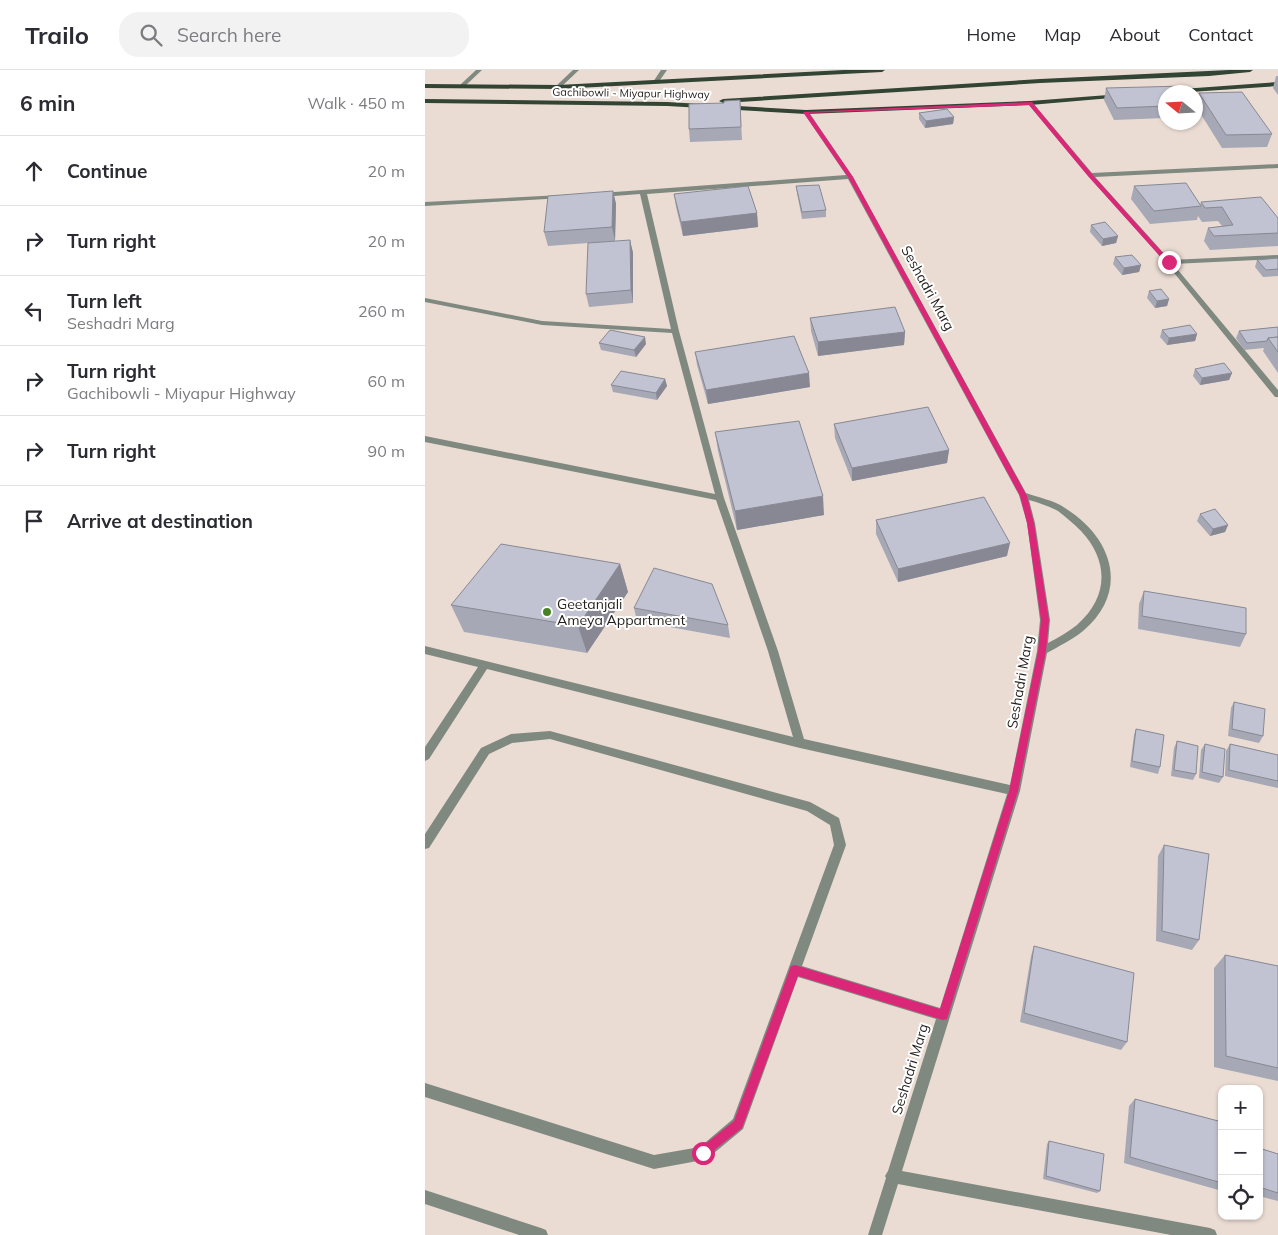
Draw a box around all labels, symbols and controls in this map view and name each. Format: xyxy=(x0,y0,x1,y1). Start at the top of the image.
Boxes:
search box xyxy=(119,12,469,57)
text: Trailo xyxy=(25,20,89,50)
icon: search xyxy=(137,21,165,49)
text: Search here xyxy=(177,23,281,47)
text: Home xyxy=(966,23,1016,46)
text: Map xyxy=(1044,23,1081,46)
text: About xyxy=(1109,23,1160,46)
text: Contact xyxy=(1188,23,1253,46)
street label: Gachibowli - Miyapur Highway xyxy=(552,85,710,101)
north arrow xyxy=(1158,85,1203,130)
text: 6 min xyxy=(20,90,75,116)
text: Walk · 450 m xyxy=(307,93,405,113)
icon: ahead xyxy=(20,157,48,185)
text: Continue xyxy=(67,159,147,183)
text: 20 m xyxy=(368,161,405,181)
icon: right xyxy=(20,227,48,255)
text: Turn right xyxy=(67,229,156,253)
text: 20 m xyxy=(368,231,405,251)
street label: Seshadri Marg xyxy=(897,242,959,334)
route end xyxy=(1158,251,1181,274)
text: Turn left xyxy=(67,289,142,313)
icon: left xyxy=(20,297,48,325)
text: 260 m xyxy=(358,301,405,321)
text: Seshadri Marg xyxy=(67,313,175,333)
text: Turn right xyxy=(67,359,156,383)
icon: right xyxy=(20,367,48,395)
text: 60 m xyxy=(368,371,405,391)
text: Gachibowli - Miyapur Highway xyxy=(67,383,296,403)
icon: right xyxy=(20,437,48,465)
text: Turn right xyxy=(67,439,156,463)
text: 90 m xyxy=(368,441,405,461)
icon: arrive xyxy=(20,507,48,535)
text: Arrive at destination xyxy=(67,509,253,533)
place label: Geetanjali Ameya Appartment xyxy=(557,595,685,629)
marker: Geetanjali Ameya Appartment xyxy=(541,606,553,618)
street label: Seshadri Marg xyxy=(1003,634,1037,730)
street label: Seshadri Marg xyxy=(888,1021,932,1117)
map controls xyxy=(1218,1085,1263,1220)
button: + xyxy=(1218,1085,1263,1130)
button: − xyxy=(1218,1130,1263,1175)
route start xyxy=(692,1142,715,1165)
button: locate xyxy=(1218,1175,1263,1220)

